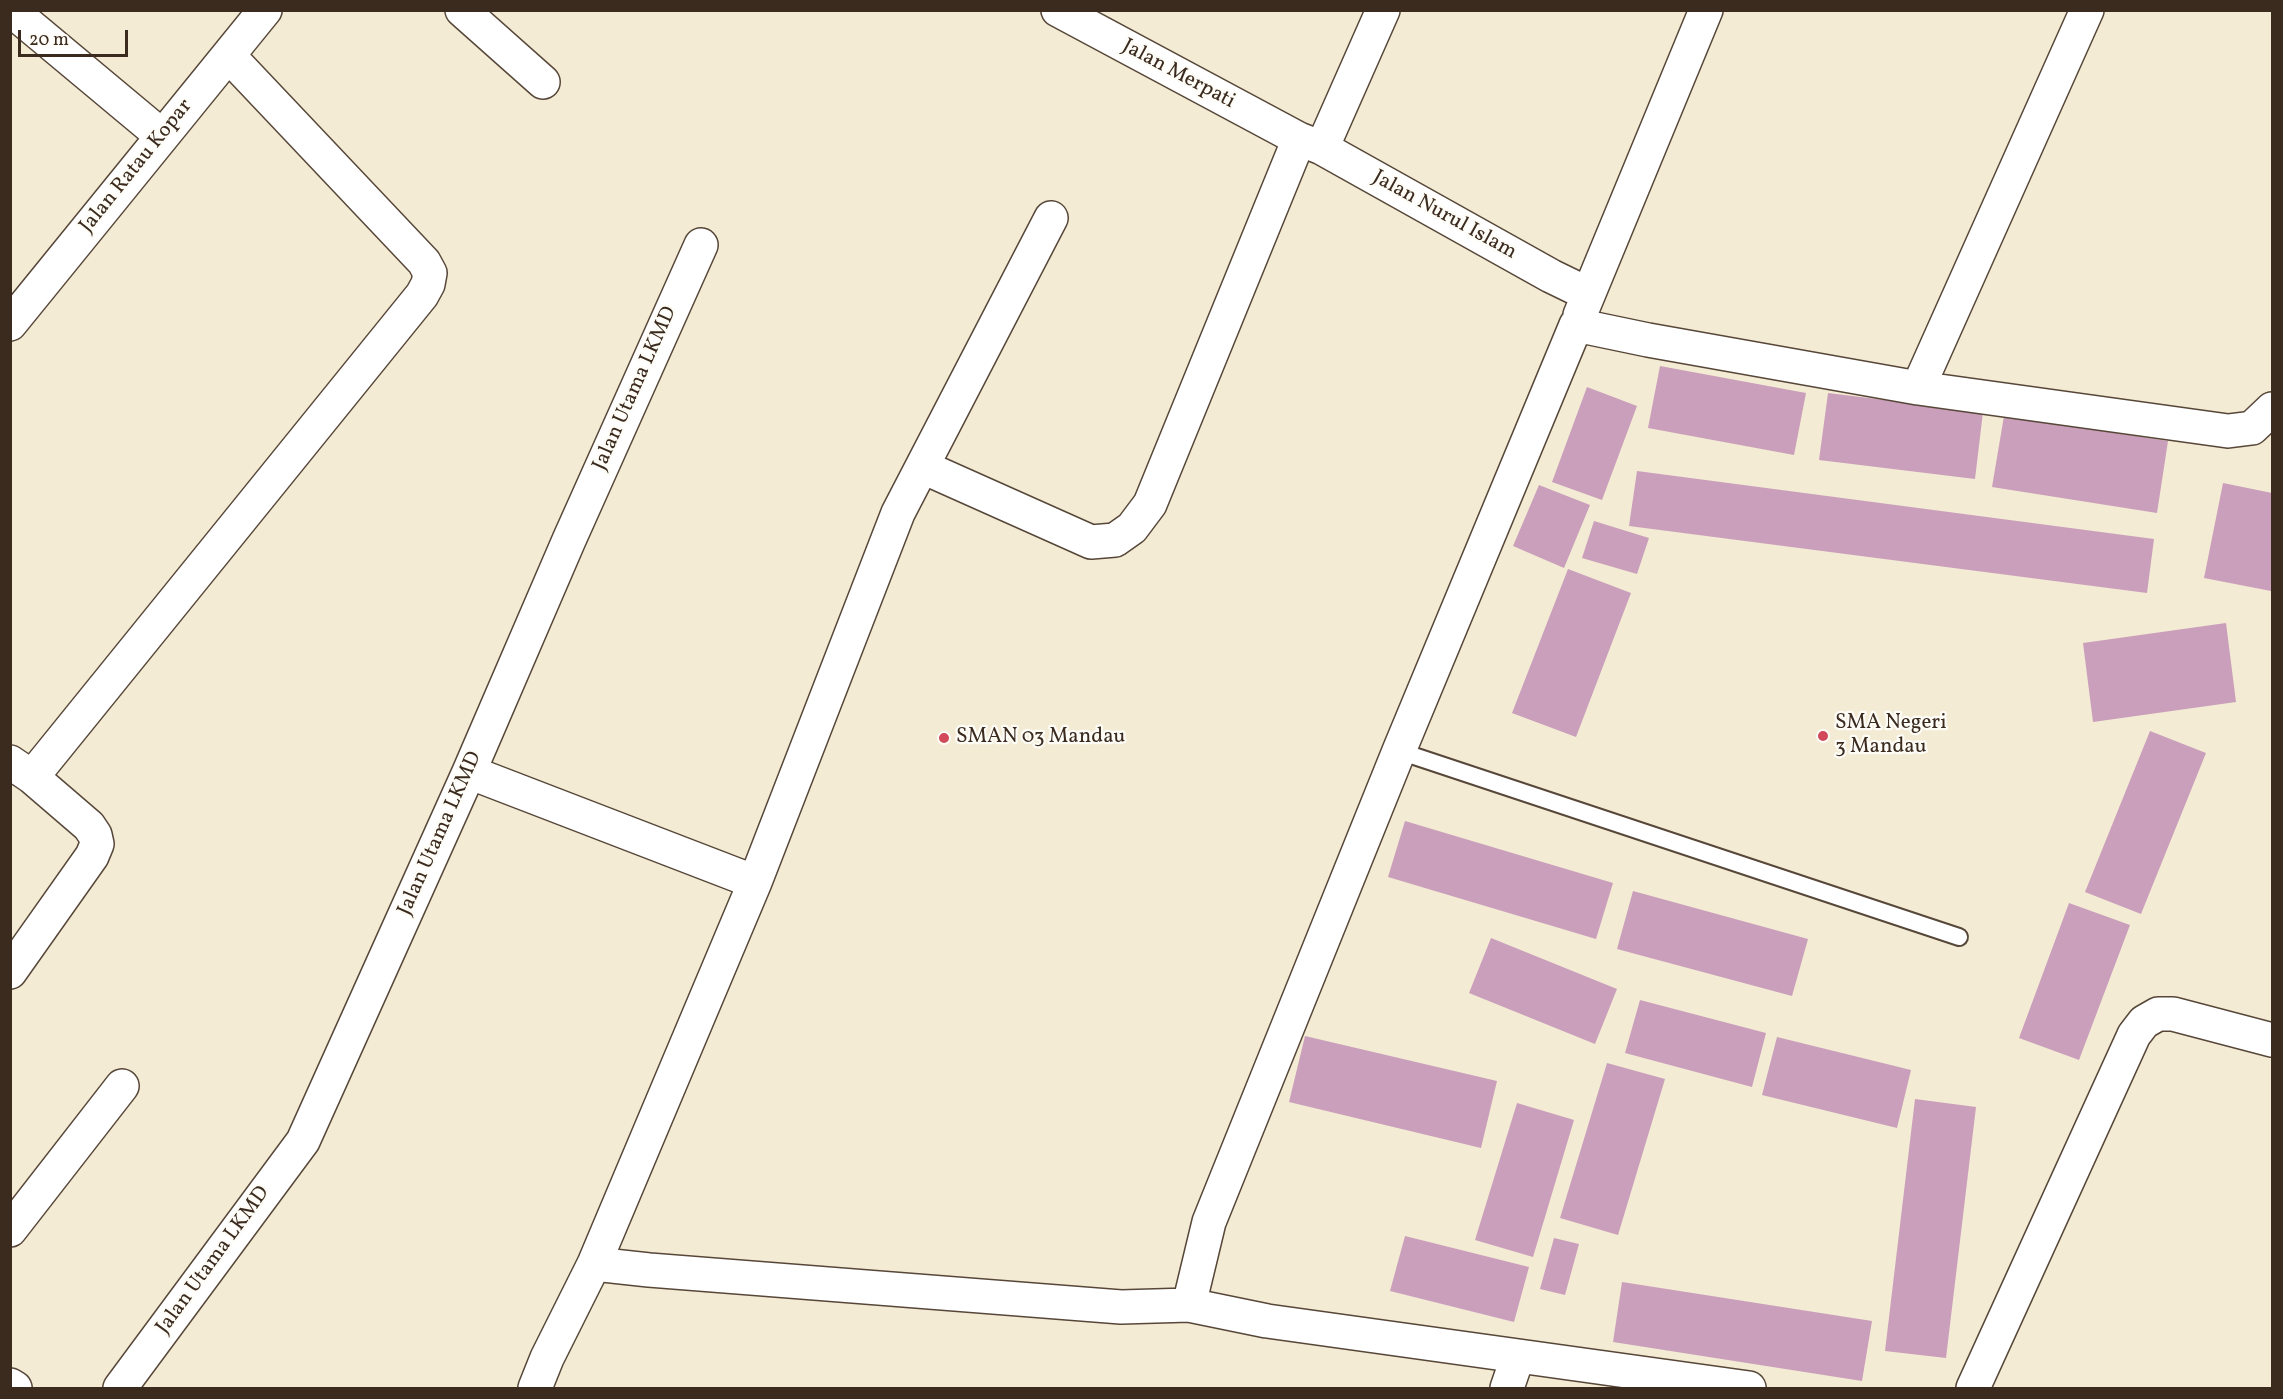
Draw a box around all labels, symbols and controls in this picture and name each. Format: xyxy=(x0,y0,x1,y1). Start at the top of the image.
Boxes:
scale bar xyxy=(21,18,130,56)
text: 20 m xyxy=(29,28,69,53)
street label: Jalan Merpati xyxy=(1117,35,1239,115)
street label: Jalan Ratau Kopar xyxy=(75,95,199,239)
street label: Jalan Nurul Islam xyxy=(1367,166,1521,266)
street label: Jalan Utama LKMD xyxy=(588,303,684,475)
place label: SMA Negeri 3 Mandau xyxy=(1835,711,1946,761)
place label: SMAN 03 Mandau xyxy=(956,725,1125,751)
marker: SMA Negeri 3 Mandau xyxy=(1816,729,1830,743)
marker: SMAN 03 Mandau xyxy=(937,731,951,745)
street label: Jalan Utama LKMD xyxy=(393,748,489,920)
street label: Jalan Utama LKMD xyxy=(152,1182,276,1340)

